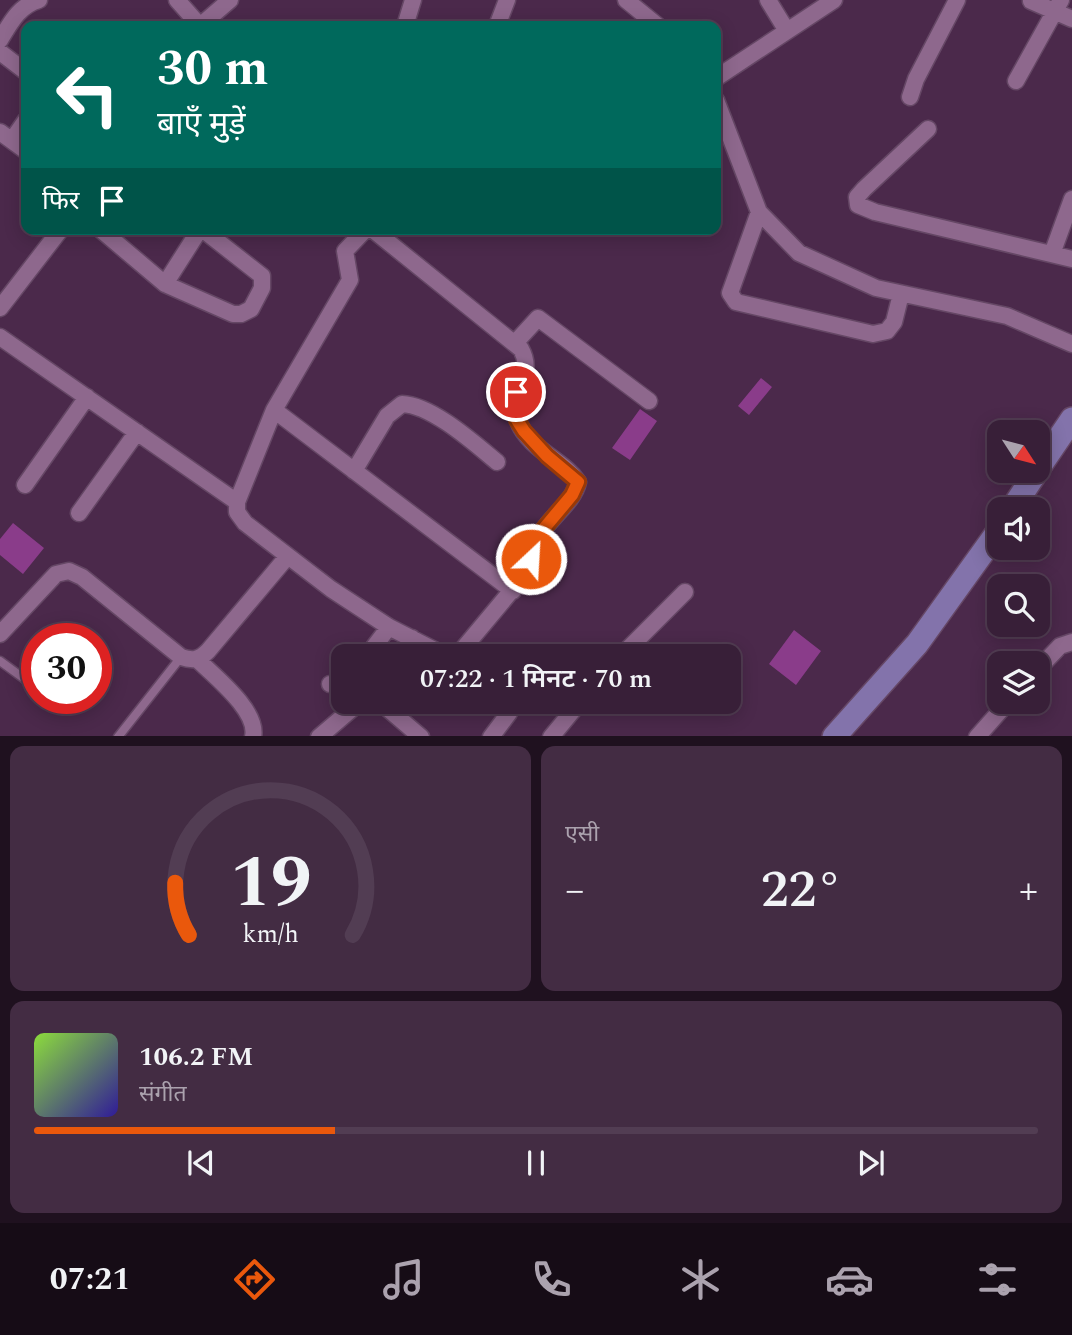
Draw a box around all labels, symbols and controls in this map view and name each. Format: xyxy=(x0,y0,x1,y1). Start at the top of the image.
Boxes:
text: 30 m xyxy=(157,32,268,107)
icon: left xyxy=(42,49,133,140)
text: बाएँ मुड़ें xyxy=(157,100,246,149)
text: फिर xyxy=(42,181,79,221)
icon: arrive xyxy=(93,182,131,220)
pin xyxy=(486,362,546,422)
icon: arrive xyxy=(497,373,535,411)
north arrow xyxy=(987,420,1050,483)
map controls xyxy=(987,420,1050,714)
button: sound xyxy=(987,497,1050,560)
position arrow xyxy=(494,522,568,596)
button: search xyxy=(987,574,1050,637)
speed limit sign: 30 xyxy=(21,623,112,714)
button: layers xyxy=(987,651,1050,714)
text: 07:22 · 1 मिनट · 70 m xyxy=(420,659,652,699)
text: एसी xyxy=(565,817,599,852)
text: 19 xyxy=(230,828,311,939)
text: 22° xyxy=(761,851,842,930)
text: − xyxy=(565,862,584,920)
text: + xyxy=(1019,862,1038,920)
text: km/h xyxy=(242,915,299,953)
text: 106.2 FM xyxy=(139,1037,253,1077)
text: संगीत xyxy=(139,1077,187,1112)
icon: previous xyxy=(182,1144,220,1182)
icon: pause xyxy=(517,1144,555,1182)
icon: next xyxy=(852,1144,890,1182)
text: 07:21 xyxy=(50,1255,130,1304)
icon: directions xyxy=(230,1255,279,1304)
icon: music xyxy=(379,1255,428,1304)
icon: phone xyxy=(527,1255,576,1304)
icon: climate xyxy=(676,1255,725,1304)
icon: car xyxy=(825,1255,874,1304)
icon: filters xyxy=(973,1255,1022,1304)

